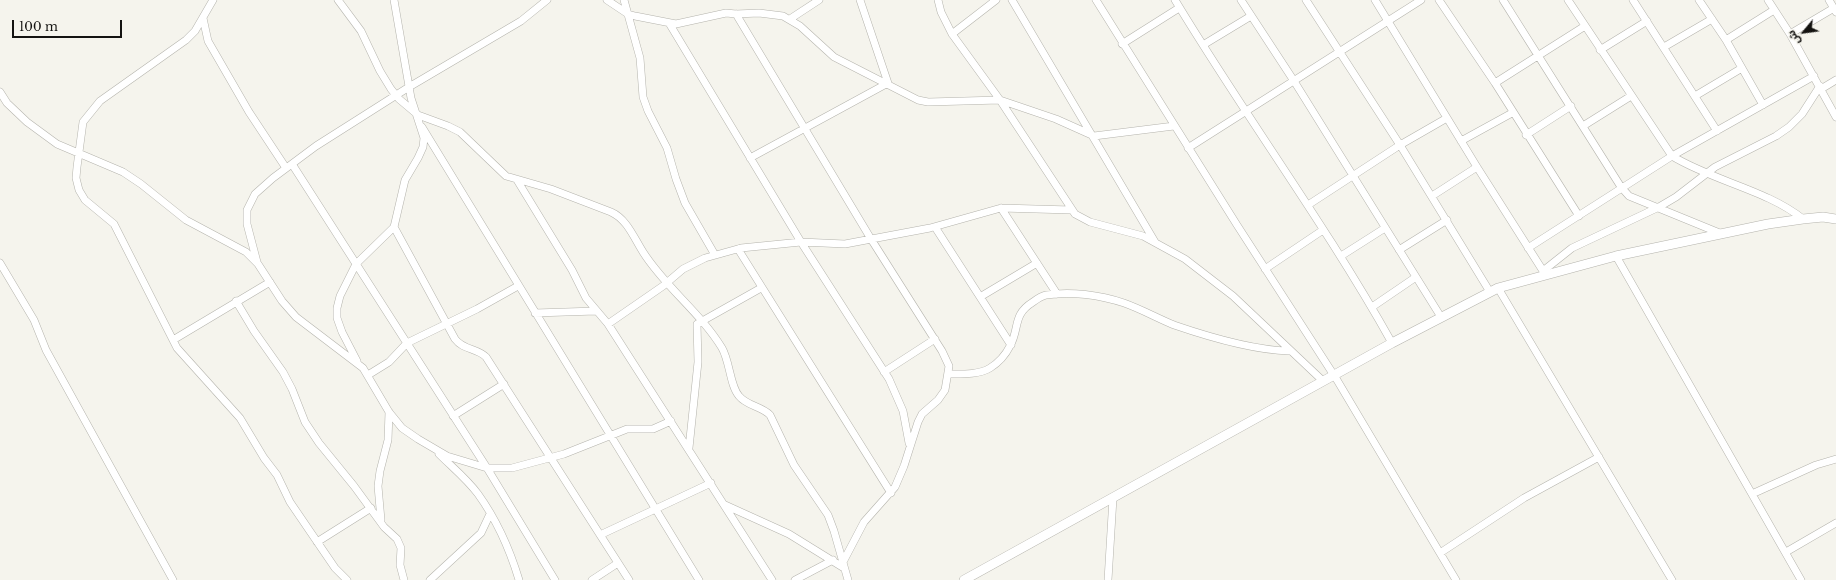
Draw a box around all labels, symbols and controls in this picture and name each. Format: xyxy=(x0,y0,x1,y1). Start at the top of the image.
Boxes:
scale bar xyxy=(14,12,124,38)
north arrow xyxy=(1784,12,1824,52)
text: 100 m xyxy=(19,19,58,34)
text: ش xyxy=(1784,28,1803,48)

